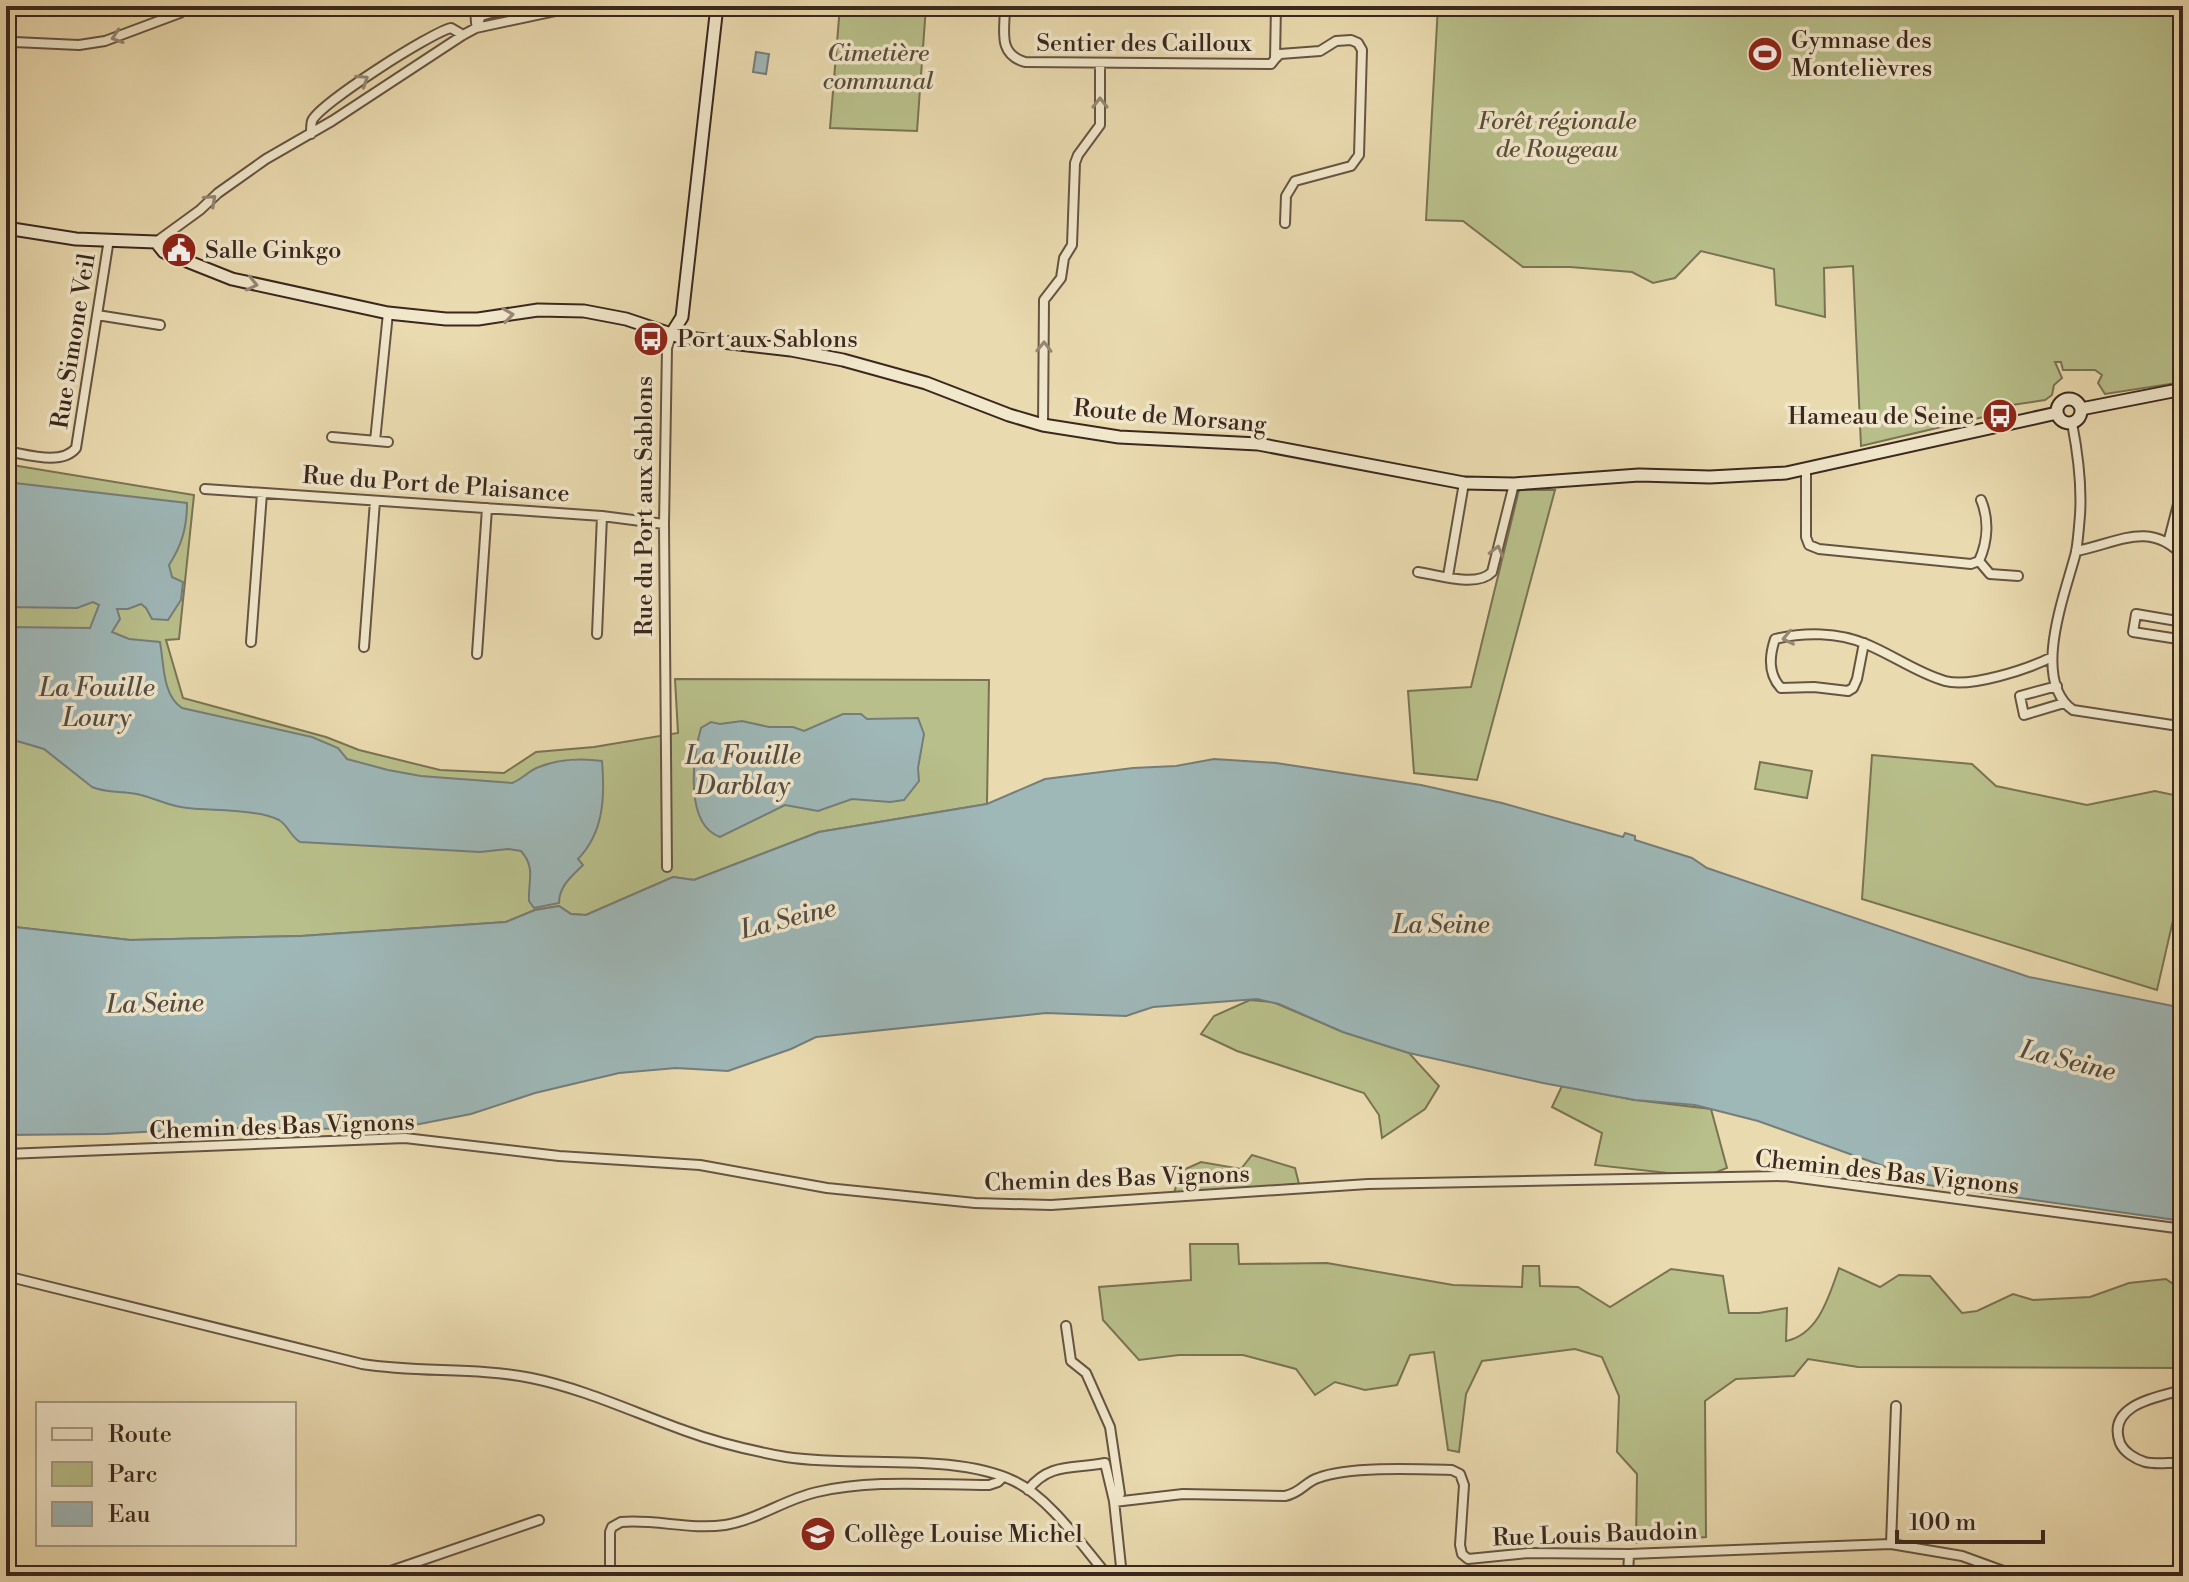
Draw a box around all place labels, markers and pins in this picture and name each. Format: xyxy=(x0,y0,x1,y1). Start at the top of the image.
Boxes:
place label: Gymnase des Montelièvres xyxy=(1791,26,1932,84)
sports icon: Gymnase des Montelièvres xyxy=(1746,35,1784,73)
public building icon: Salle Ginkgo xyxy=(160,231,198,269)
place label: Salle Ginkgo xyxy=(205,236,342,266)
bus stop icon: Port aux Sablons xyxy=(632,320,670,358)
place label: Port aux Sablons xyxy=(677,325,858,355)
bus stop icon: Hameau de Seine xyxy=(1981,397,2019,435)
place label: Hameau de Seine xyxy=(1788,402,1974,432)
school or university icon: Collège Louise Michel xyxy=(799,1515,837,1553)
place label: Collège Louise Michel xyxy=(844,1520,1083,1550)

